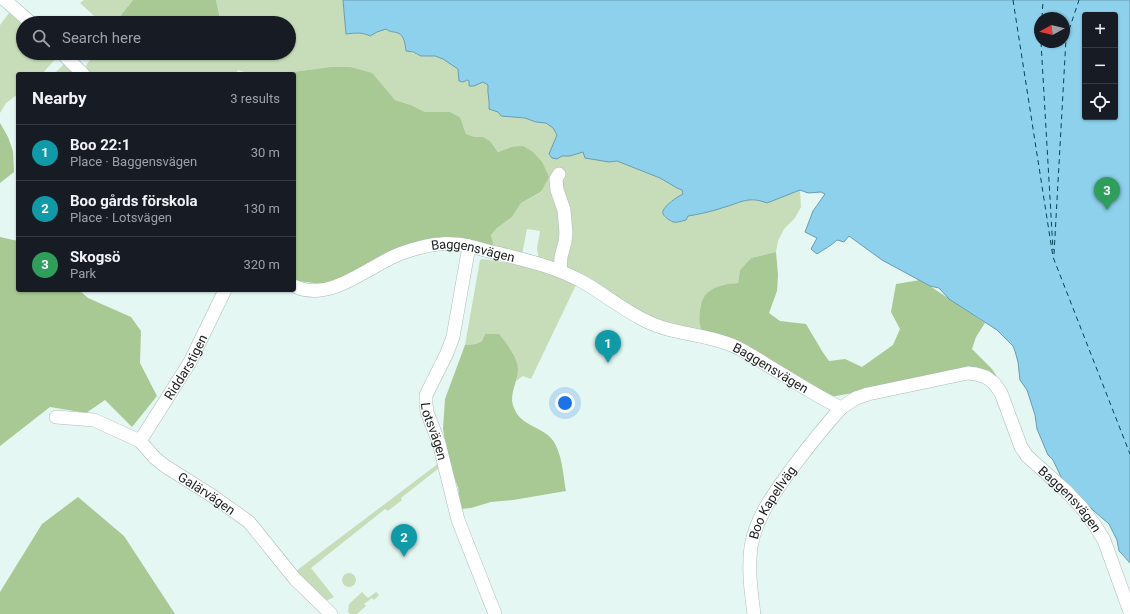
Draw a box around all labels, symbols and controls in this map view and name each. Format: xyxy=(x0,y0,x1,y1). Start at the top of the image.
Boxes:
north arrow xyxy=(1034,12,1070,48)
map controls xyxy=(1082,12,1118,120)
button: + xyxy=(1082,12,1118,48)
search box xyxy=(16,16,296,60)
icon: search xyxy=(30,27,52,49)
text: Search here xyxy=(62,29,141,47)
button: − xyxy=(1082,48,1118,84)
button: locate xyxy=(1082,84,1118,120)
text: Nearby xyxy=(32,88,87,108)
text: 3 results xyxy=(230,91,280,106)
text: Boo 22:1 xyxy=(70,136,130,154)
text: 1 xyxy=(41,145,49,160)
text: 30 m xyxy=(251,145,280,160)
text: Place · Baggensvägen xyxy=(70,154,197,169)
pin: 3 xyxy=(1094,177,1120,210)
text: Boo gårds förskola xyxy=(70,192,198,210)
text: 2 xyxy=(41,201,49,216)
text: 130 m xyxy=(243,201,280,216)
text: Place · Lotsvägen xyxy=(70,210,172,225)
street label: Baggensvägen xyxy=(430,236,517,265)
text: Skogsö xyxy=(70,248,120,266)
text: 3 xyxy=(41,257,49,272)
text: 320 m xyxy=(243,257,280,272)
text: Park xyxy=(70,266,96,281)
pin: 1 xyxy=(595,330,621,363)
street label: Riddarstigen xyxy=(161,332,210,402)
street label: Baggensvägen xyxy=(731,339,811,396)
your location xyxy=(555,393,575,413)
street label: Lotsvägen xyxy=(418,402,450,462)
street label: Boo Kapellväg xyxy=(745,463,799,541)
street label: Baggensvägen xyxy=(1036,463,1105,535)
street label: Galärvägen xyxy=(175,469,238,517)
pin: 2 xyxy=(391,524,417,557)

